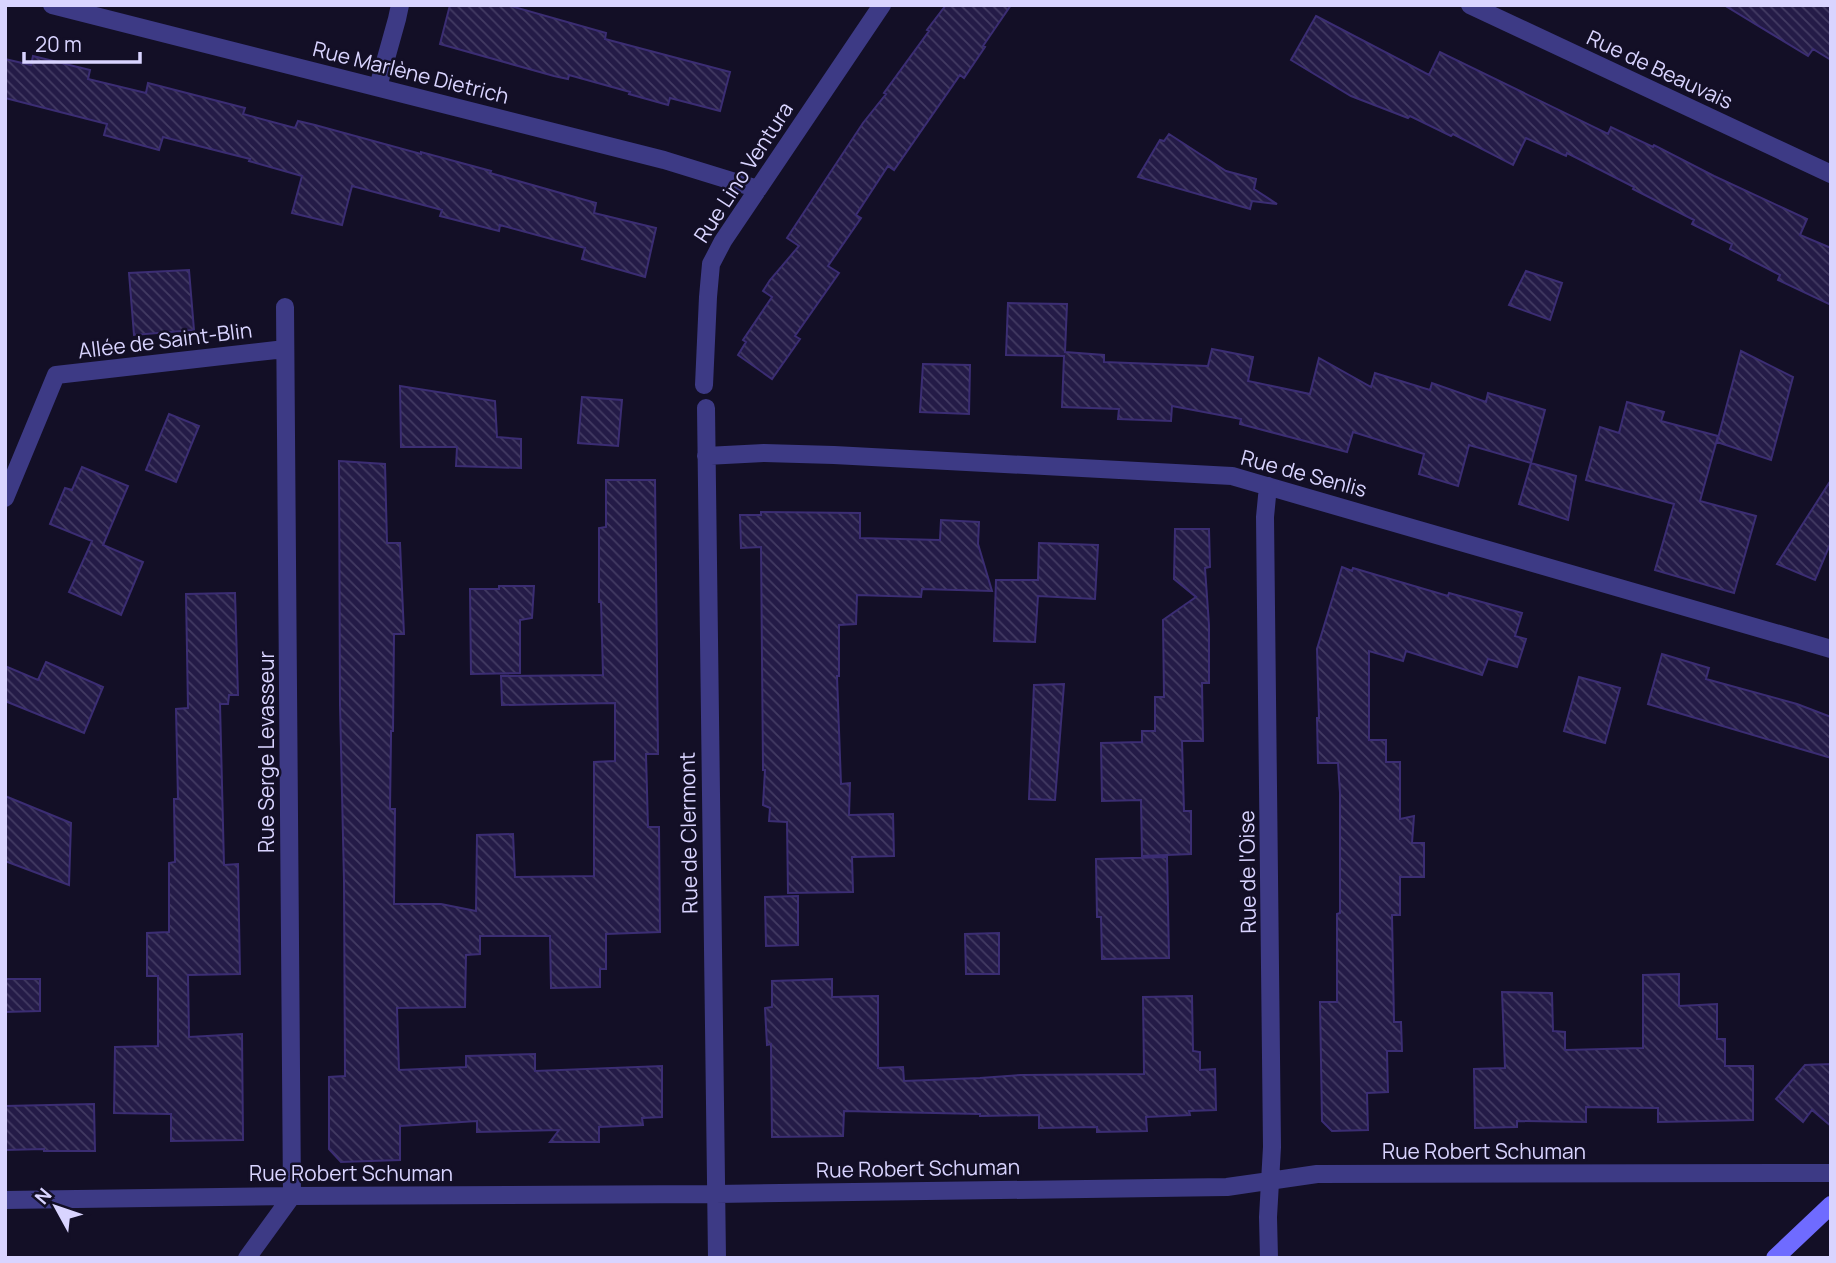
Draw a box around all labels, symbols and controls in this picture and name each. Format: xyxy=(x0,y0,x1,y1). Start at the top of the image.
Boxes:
scale bar xyxy=(24,21,140,65)
street label: Rue de Beauvais xyxy=(1583,23,1737,115)
text: 20 m xyxy=(35,30,82,58)
street label: Rue Marlène Dietrich xyxy=(310,34,512,110)
street label: Rue Lino Ventura xyxy=(687,96,799,248)
street label: Allée de Saint-Blin xyxy=(76,315,254,365)
street label: Rue de Senlis xyxy=(1238,443,1370,503)
street label: Rue Serge Levasseur xyxy=(252,651,280,853)
street label: Rue de Clermont xyxy=(673,752,703,914)
street label: Rue de l'Oise xyxy=(1232,810,1262,934)
street label: Rue Robert Schuman xyxy=(1382,1137,1586,1165)
street label: Rue Robert Schuman xyxy=(816,1152,1020,1184)
street label: Rue Robert Schuman xyxy=(249,1159,453,1187)
north arrow xyxy=(21,1172,91,1242)
text: N xyxy=(29,1182,57,1210)

